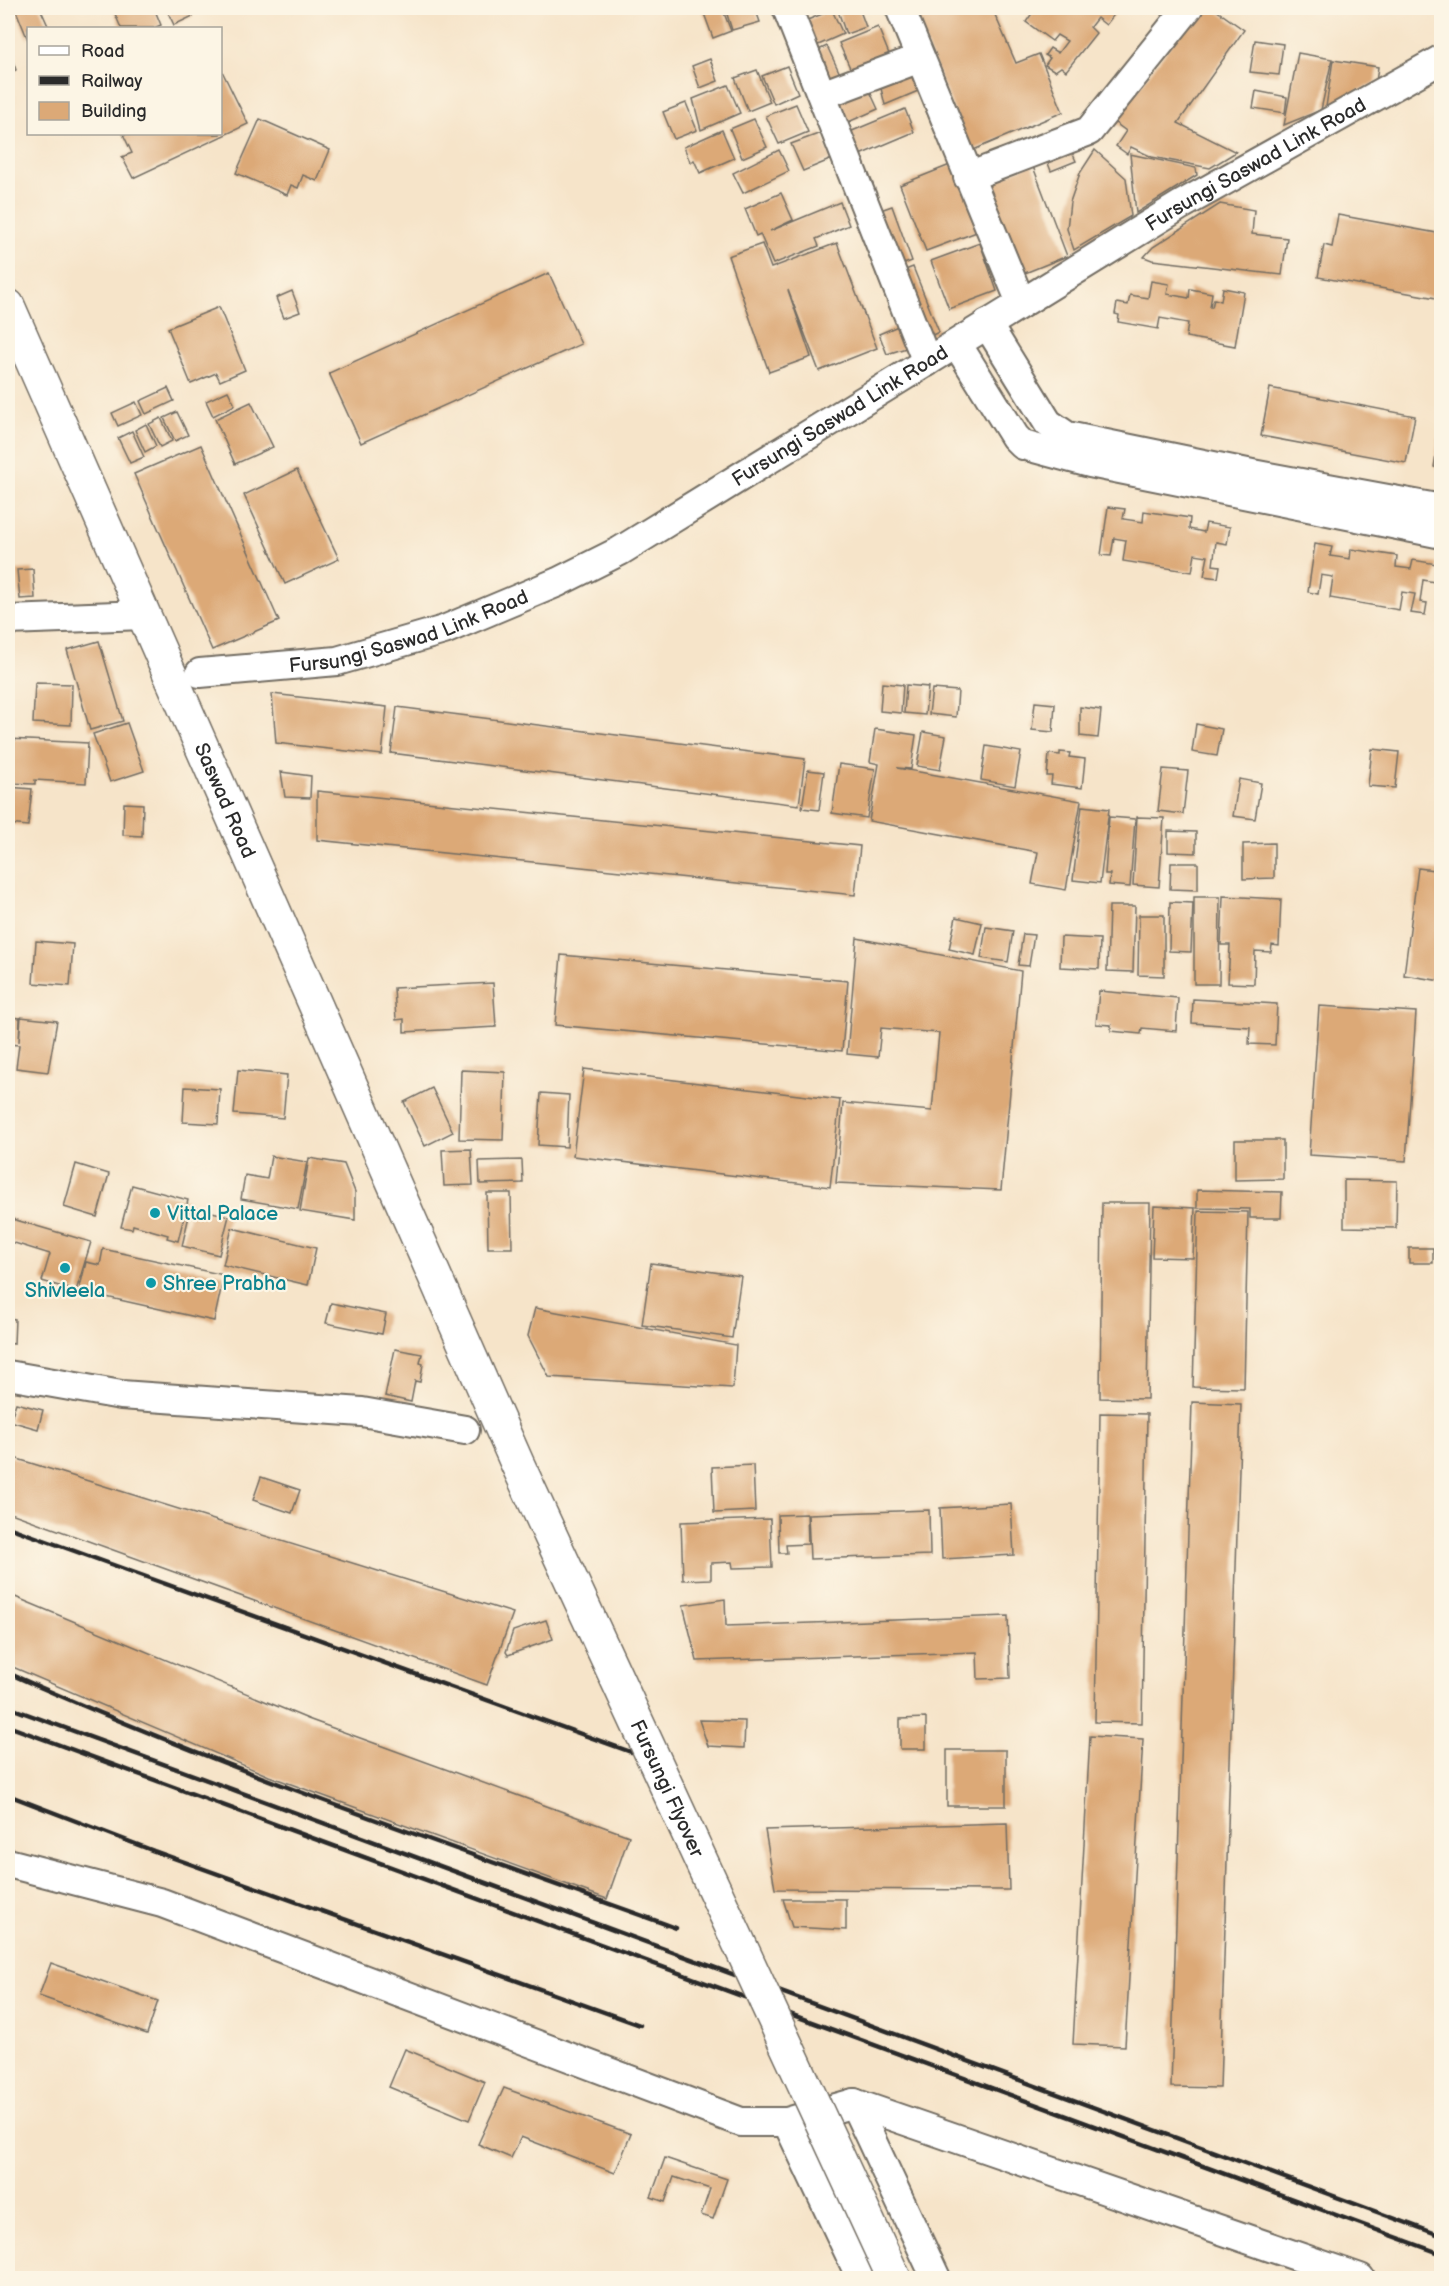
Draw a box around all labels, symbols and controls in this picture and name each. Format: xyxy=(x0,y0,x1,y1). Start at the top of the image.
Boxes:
legend xyxy=(27,27,222,135)
text: Road xyxy=(81,41,125,62)
text: Railway xyxy=(81,71,143,92)
street label: Fursungi Saswad Link Road xyxy=(1141,93,1370,237)
text: Building xyxy=(81,101,147,122)
street label: Fursungi Saswad Link Road xyxy=(728,341,953,492)
street label: Fursungi Saswad Link Road xyxy=(288,585,532,678)
street label: Saswad Road xyxy=(189,740,260,862)
place label: Vittal Palace xyxy=(167,1202,278,1226)
marker: Vittal Palace xyxy=(148,1206,162,1220)
marker: Shivleela xyxy=(58,1261,72,1275)
place label: Shree Prabha xyxy=(163,1272,286,1296)
marker: Shree Prabha xyxy=(144,1276,158,1290)
place label: Shivleela xyxy=(25,1279,105,1303)
street label: Fursungi Flyover xyxy=(624,1716,709,1862)

